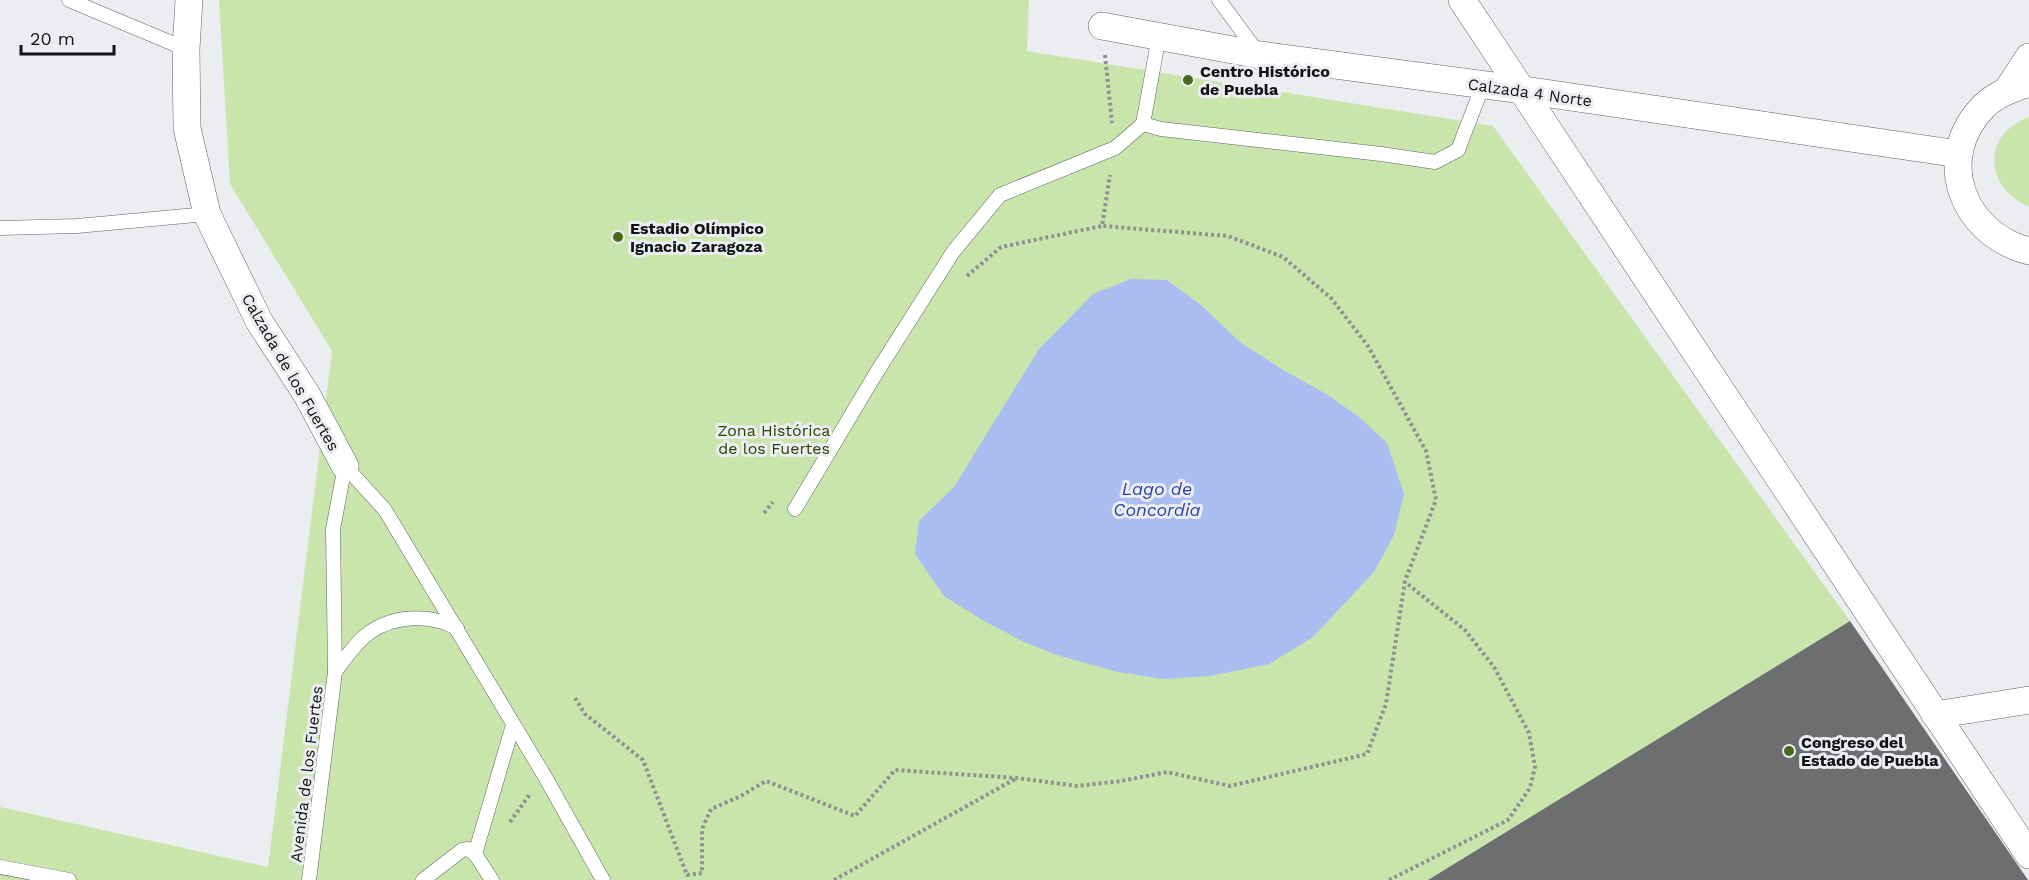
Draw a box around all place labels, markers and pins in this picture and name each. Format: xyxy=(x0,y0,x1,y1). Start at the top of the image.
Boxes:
place label: Centro Histórico de Puebla xyxy=(1200,62,1330,99)
marker: Centro Histórico de Puebla xyxy=(1181,73,1195,87)
place label: Estadio Olímpico Ignacio Zaragoza xyxy=(630,219,764,256)
marker: Estadio Olímpico Ignacio Zaragoza xyxy=(611,230,625,244)
place label: Congreso del Estado de Puebla xyxy=(1801,733,1939,770)
marker: Congreso del Estado de Puebla xyxy=(1782,744,1796,758)

